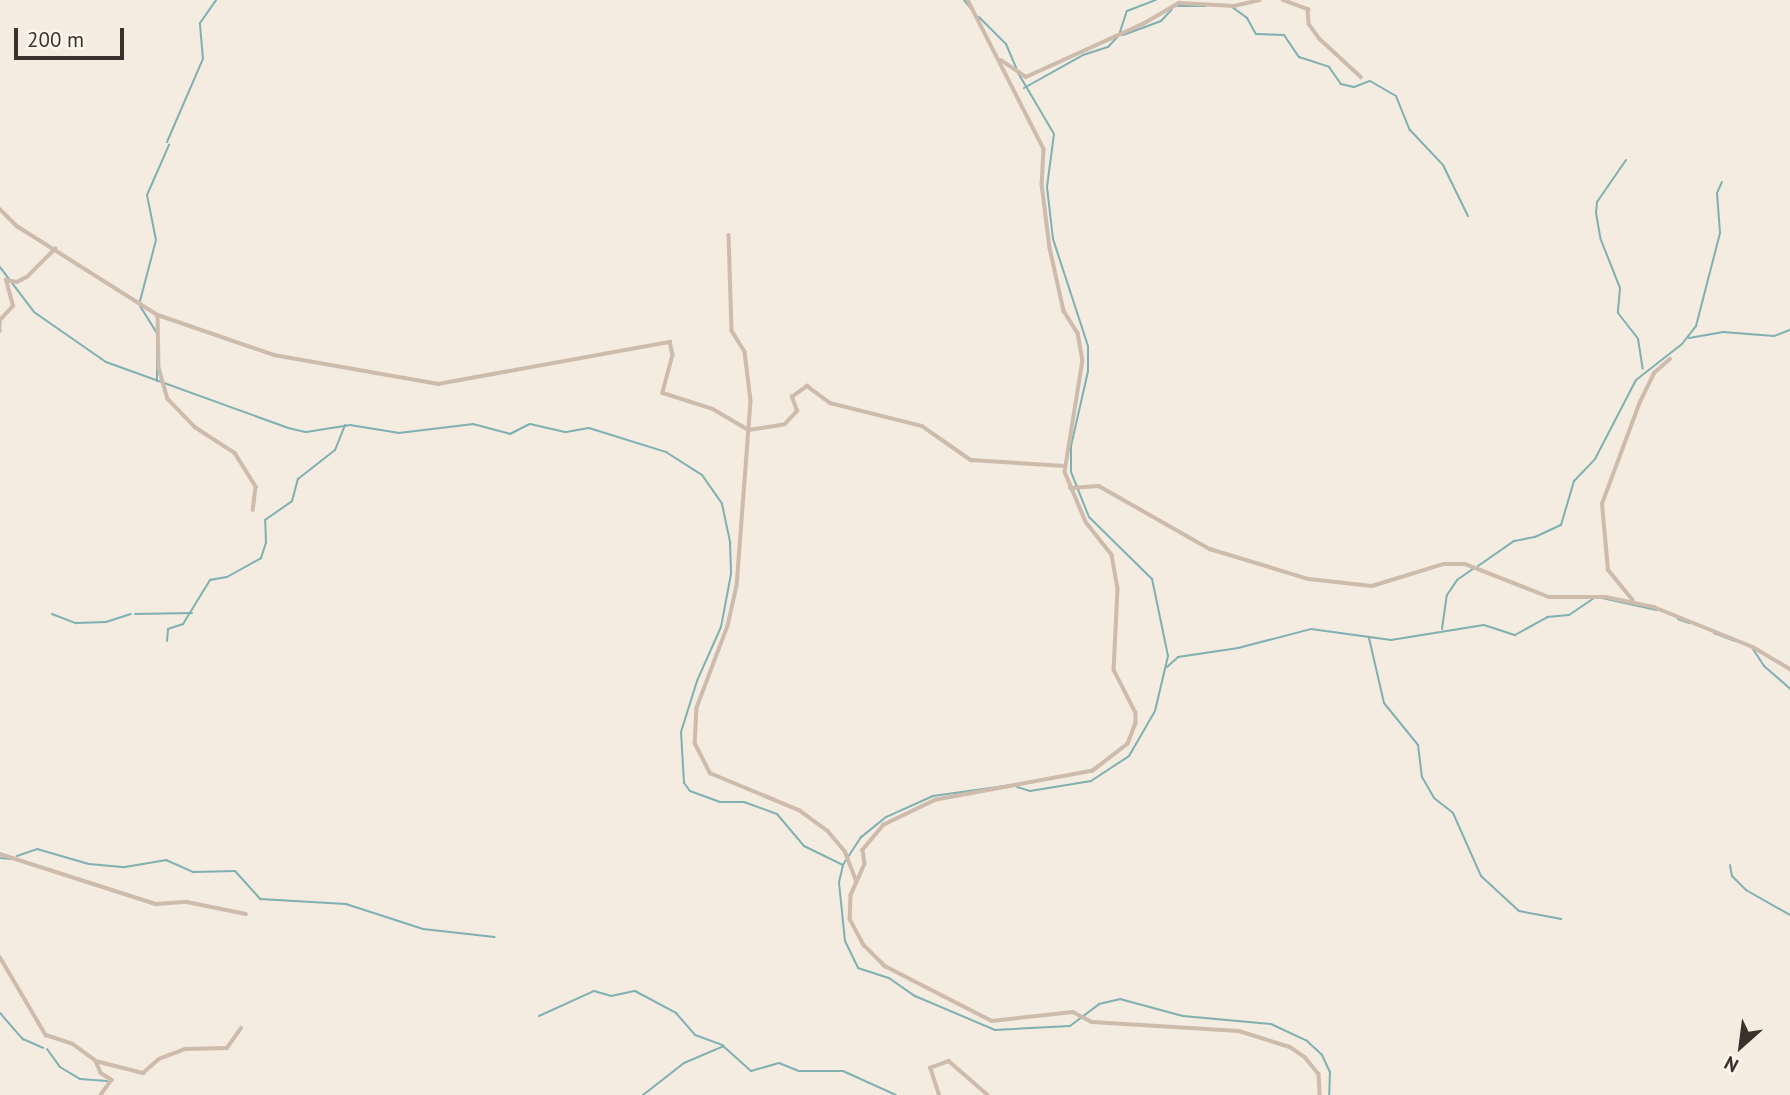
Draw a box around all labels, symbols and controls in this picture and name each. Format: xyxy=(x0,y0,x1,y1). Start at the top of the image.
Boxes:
scale bar xyxy=(18,14,128,58)
text: 200 m xyxy=(27,26,84,53)
north arrow xyxy=(1706,1011,1776,1081)
text: N xyxy=(1720,1051,1742,1078)

